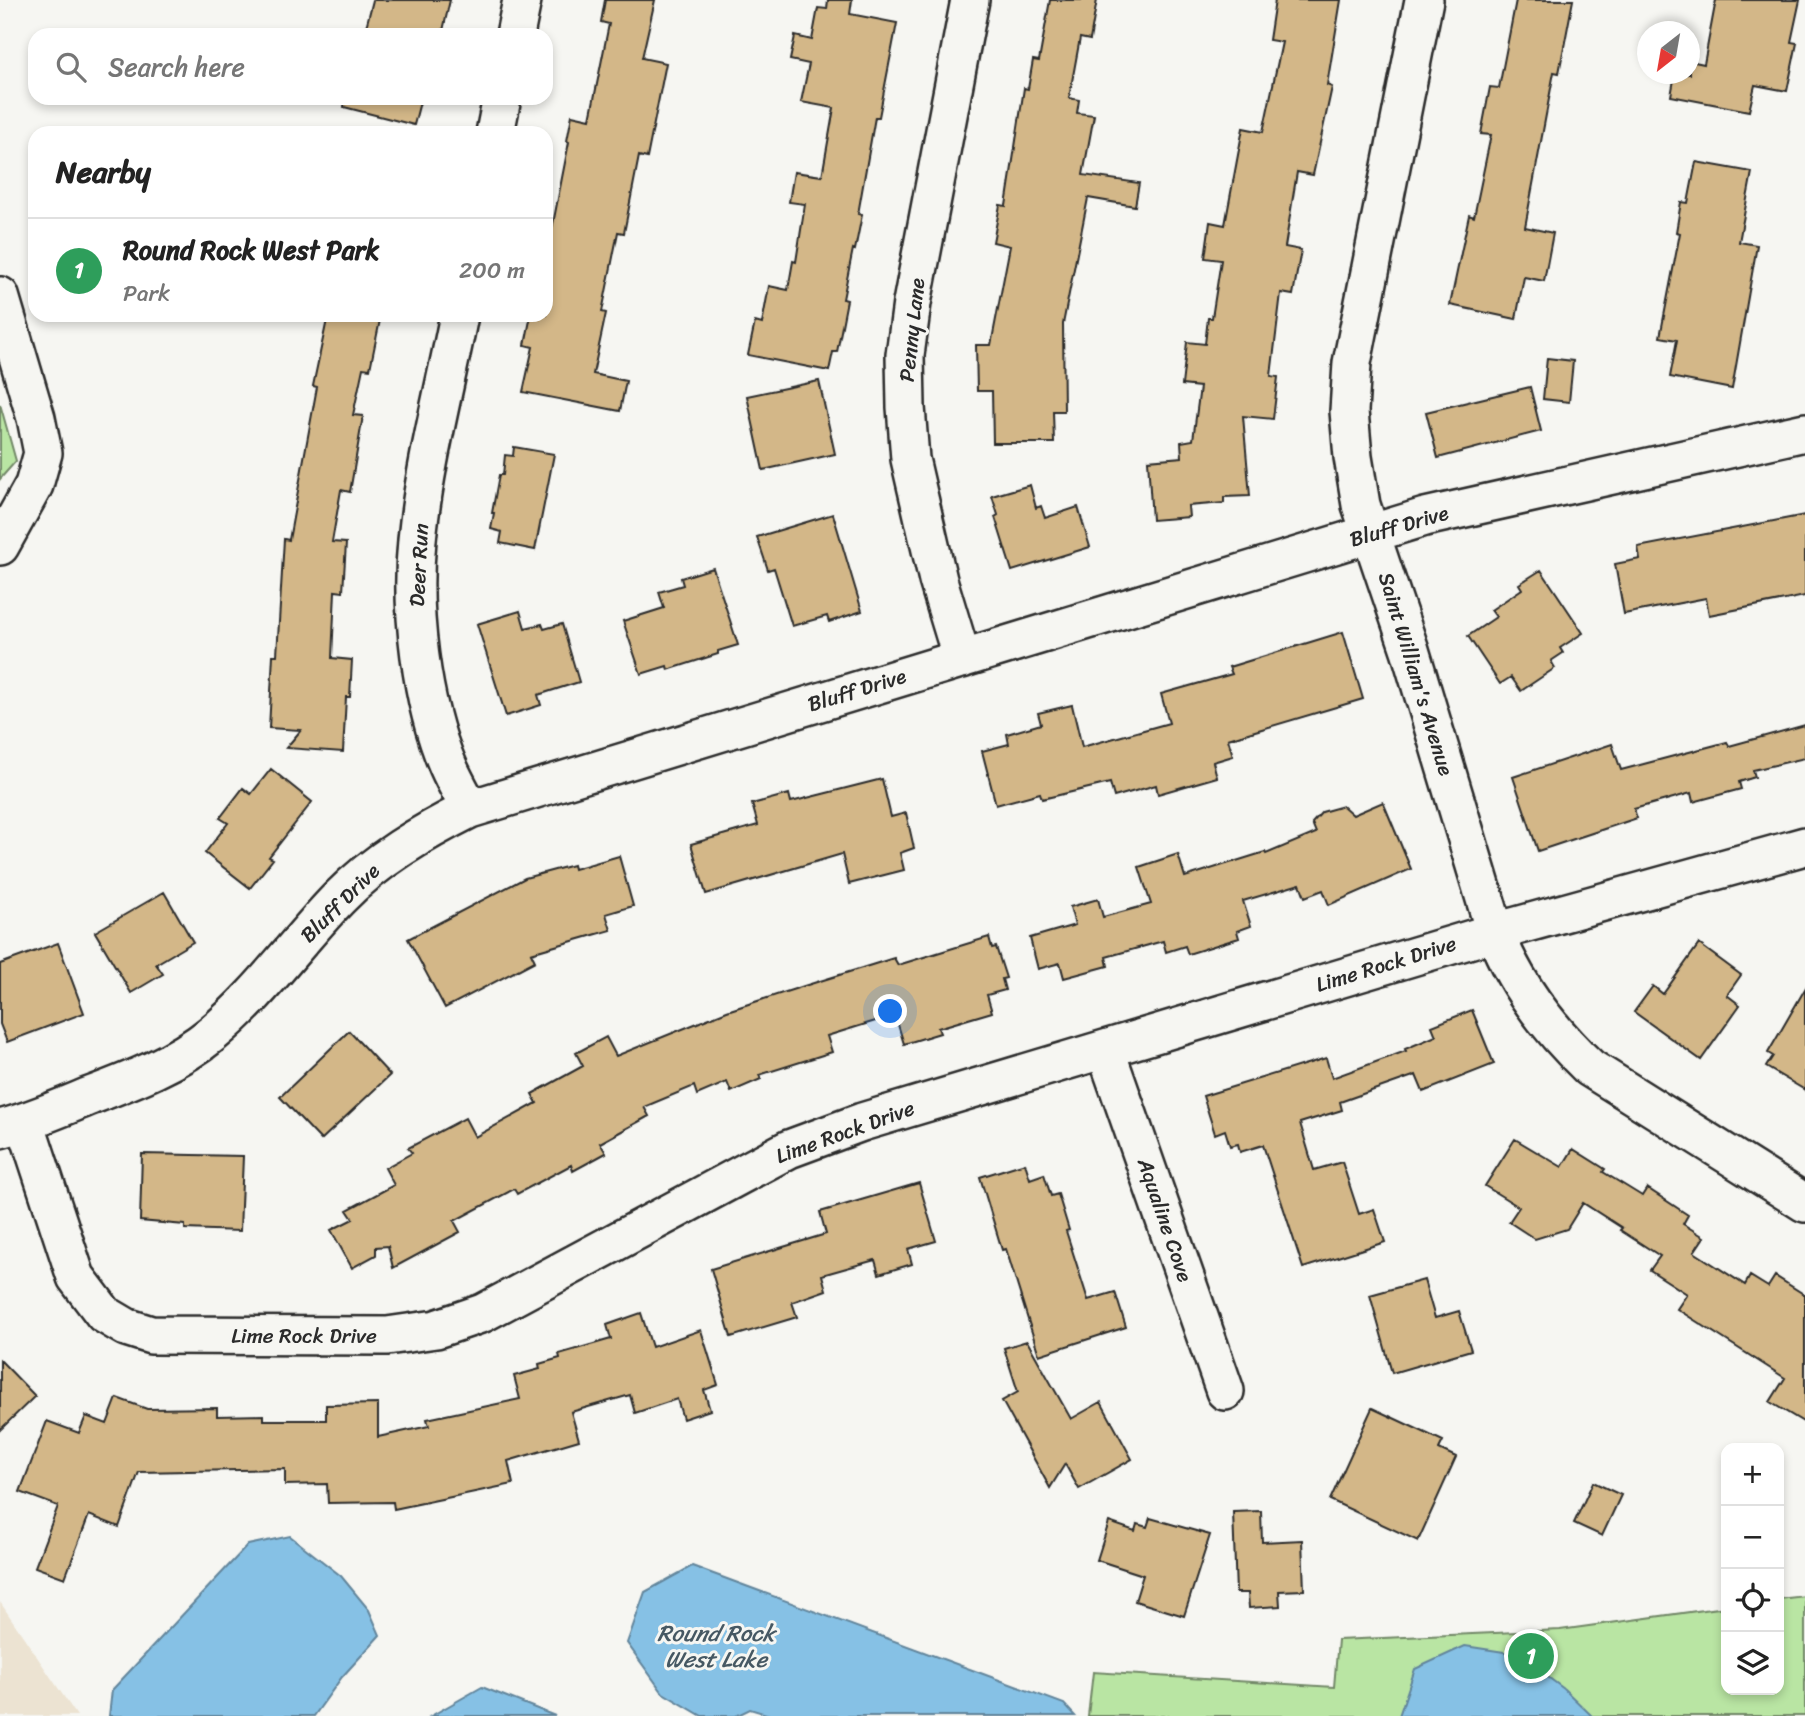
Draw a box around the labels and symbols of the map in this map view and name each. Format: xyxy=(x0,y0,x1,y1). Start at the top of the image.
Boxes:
north arrow xyxy=(1637,21,1700,84)
street label: Penny Lane xyxy=(888,276,936,384)
street label: Bluff Drive xyxy=(1345,494,1453,558)
street label: Deer Run xyxy=(398,522,440,608)
street label: Saint William's Avenue xyxy=(1367,567,1465,781)
street label: Bluff Drive xyxy=(803,657,911,723)
street label: Bluff Drive xyxy=(291,854,389,952)
street label: Lime Rock Drive xyxy=(1311,924,1461,1003)
your location xyxy=(873,994,907,1028)
street label: Lime Rock Drive xyxy=(770,1089,920,1175)
street label: Aqualine Cove xyxy=(1126,1152,1204,1287)
street label: Lime Rock Drive xyxy=(231,1317,377,1355)
water label: Round Rock West Lake xyxy=(657,1613,778,1680)
pin: 1 xyxy=(1508,1630,1554,1682)

